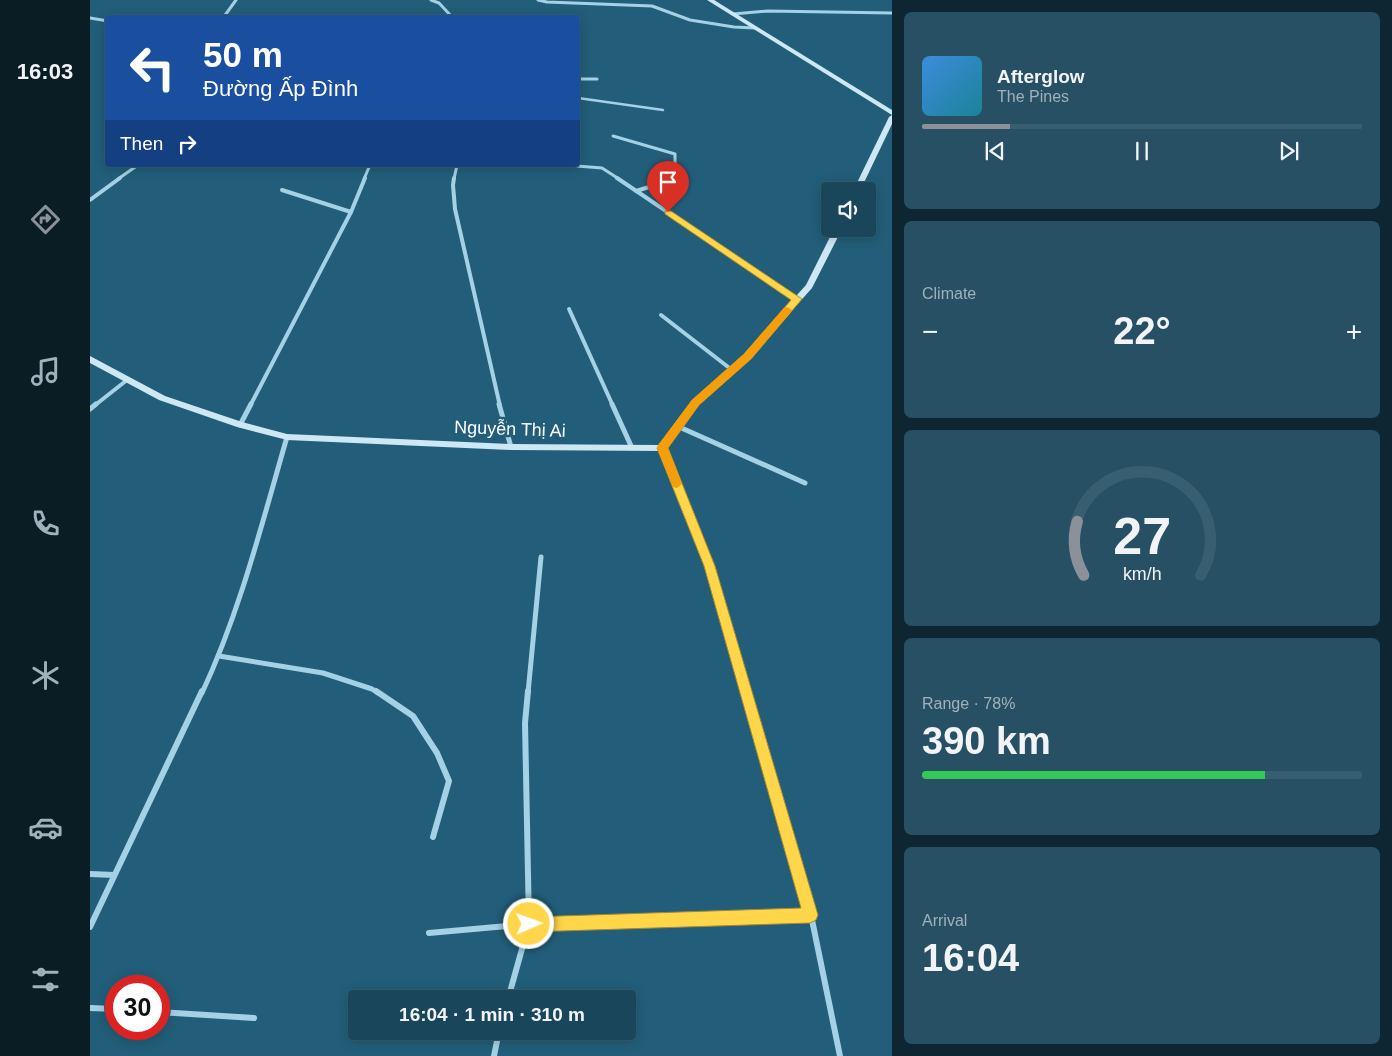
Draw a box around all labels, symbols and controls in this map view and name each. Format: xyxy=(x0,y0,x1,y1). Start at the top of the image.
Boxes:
icon: left xyxy=(120,35,185,100)
text: 50 m xyxy=(203,35,283,74)
text: 16:03 xyxy=(17,59,73,84)
text: Afterglow xyxy=(997,66,1085,87)
text: Đường Ấp Đình xyxy=(203,76,358,101)
text: The Pines xyxy=(997,88,1069,105)
icon: right xyxy=(173,130,201,158)
text: Then xyxy=(120,133,163,154)
icon: previous xyxy=(981,137,1009,165)
icon: pause xyxy=(1128,137,1156,165)
icon: next xyxy=(1275,137,1303,165)
pin xyxy=(647,161,689,212)
icon: arrive xyxy=(654,168,682,196)
map controls xyxy=(821,182,876,237)
button: sound xyxy=(821,182,876,237)
icon: directions xyxy=(28,202,63,237)
text: Climate xyxy=(922,285,976,302)
text: 22° xyxy=(1113,310,1171,352)
text: − xyxy=(922,316,938,347)
text: + xyxy=(1346,316,1362,347)
icon: music xyxy=(28,354,63,389)
street label: Nguyễn Thị Ai xyxy=(454,416,566,441)
icon: phone xyxy=(28,506,63,541)
text: 27 xyxy=(1113,507,1171,565)
text: km/h xyxy=(1123,564,1161,584)
icon: climate xyxy=(28,658,63,693)
text: Range · 78% xyxy=(922,695,1015,712)
text: 390 km xyxy=(922,720,1051,762)
icon: car xyxy=(28,810,63,845)
position arrow xyxy=(502,897,554,949)
text: Arrival xyxy=(922,912,967,929)
text: 16:04 xyxy=(922,937,1019,979)
icon: filters xyxy=(28,962,63,997)
speed limit sign: 30 xyxy=(105,975,170,1040)
text: 16:04 · 1 min · 310 m xyxy=(399,1004,585,1025)

